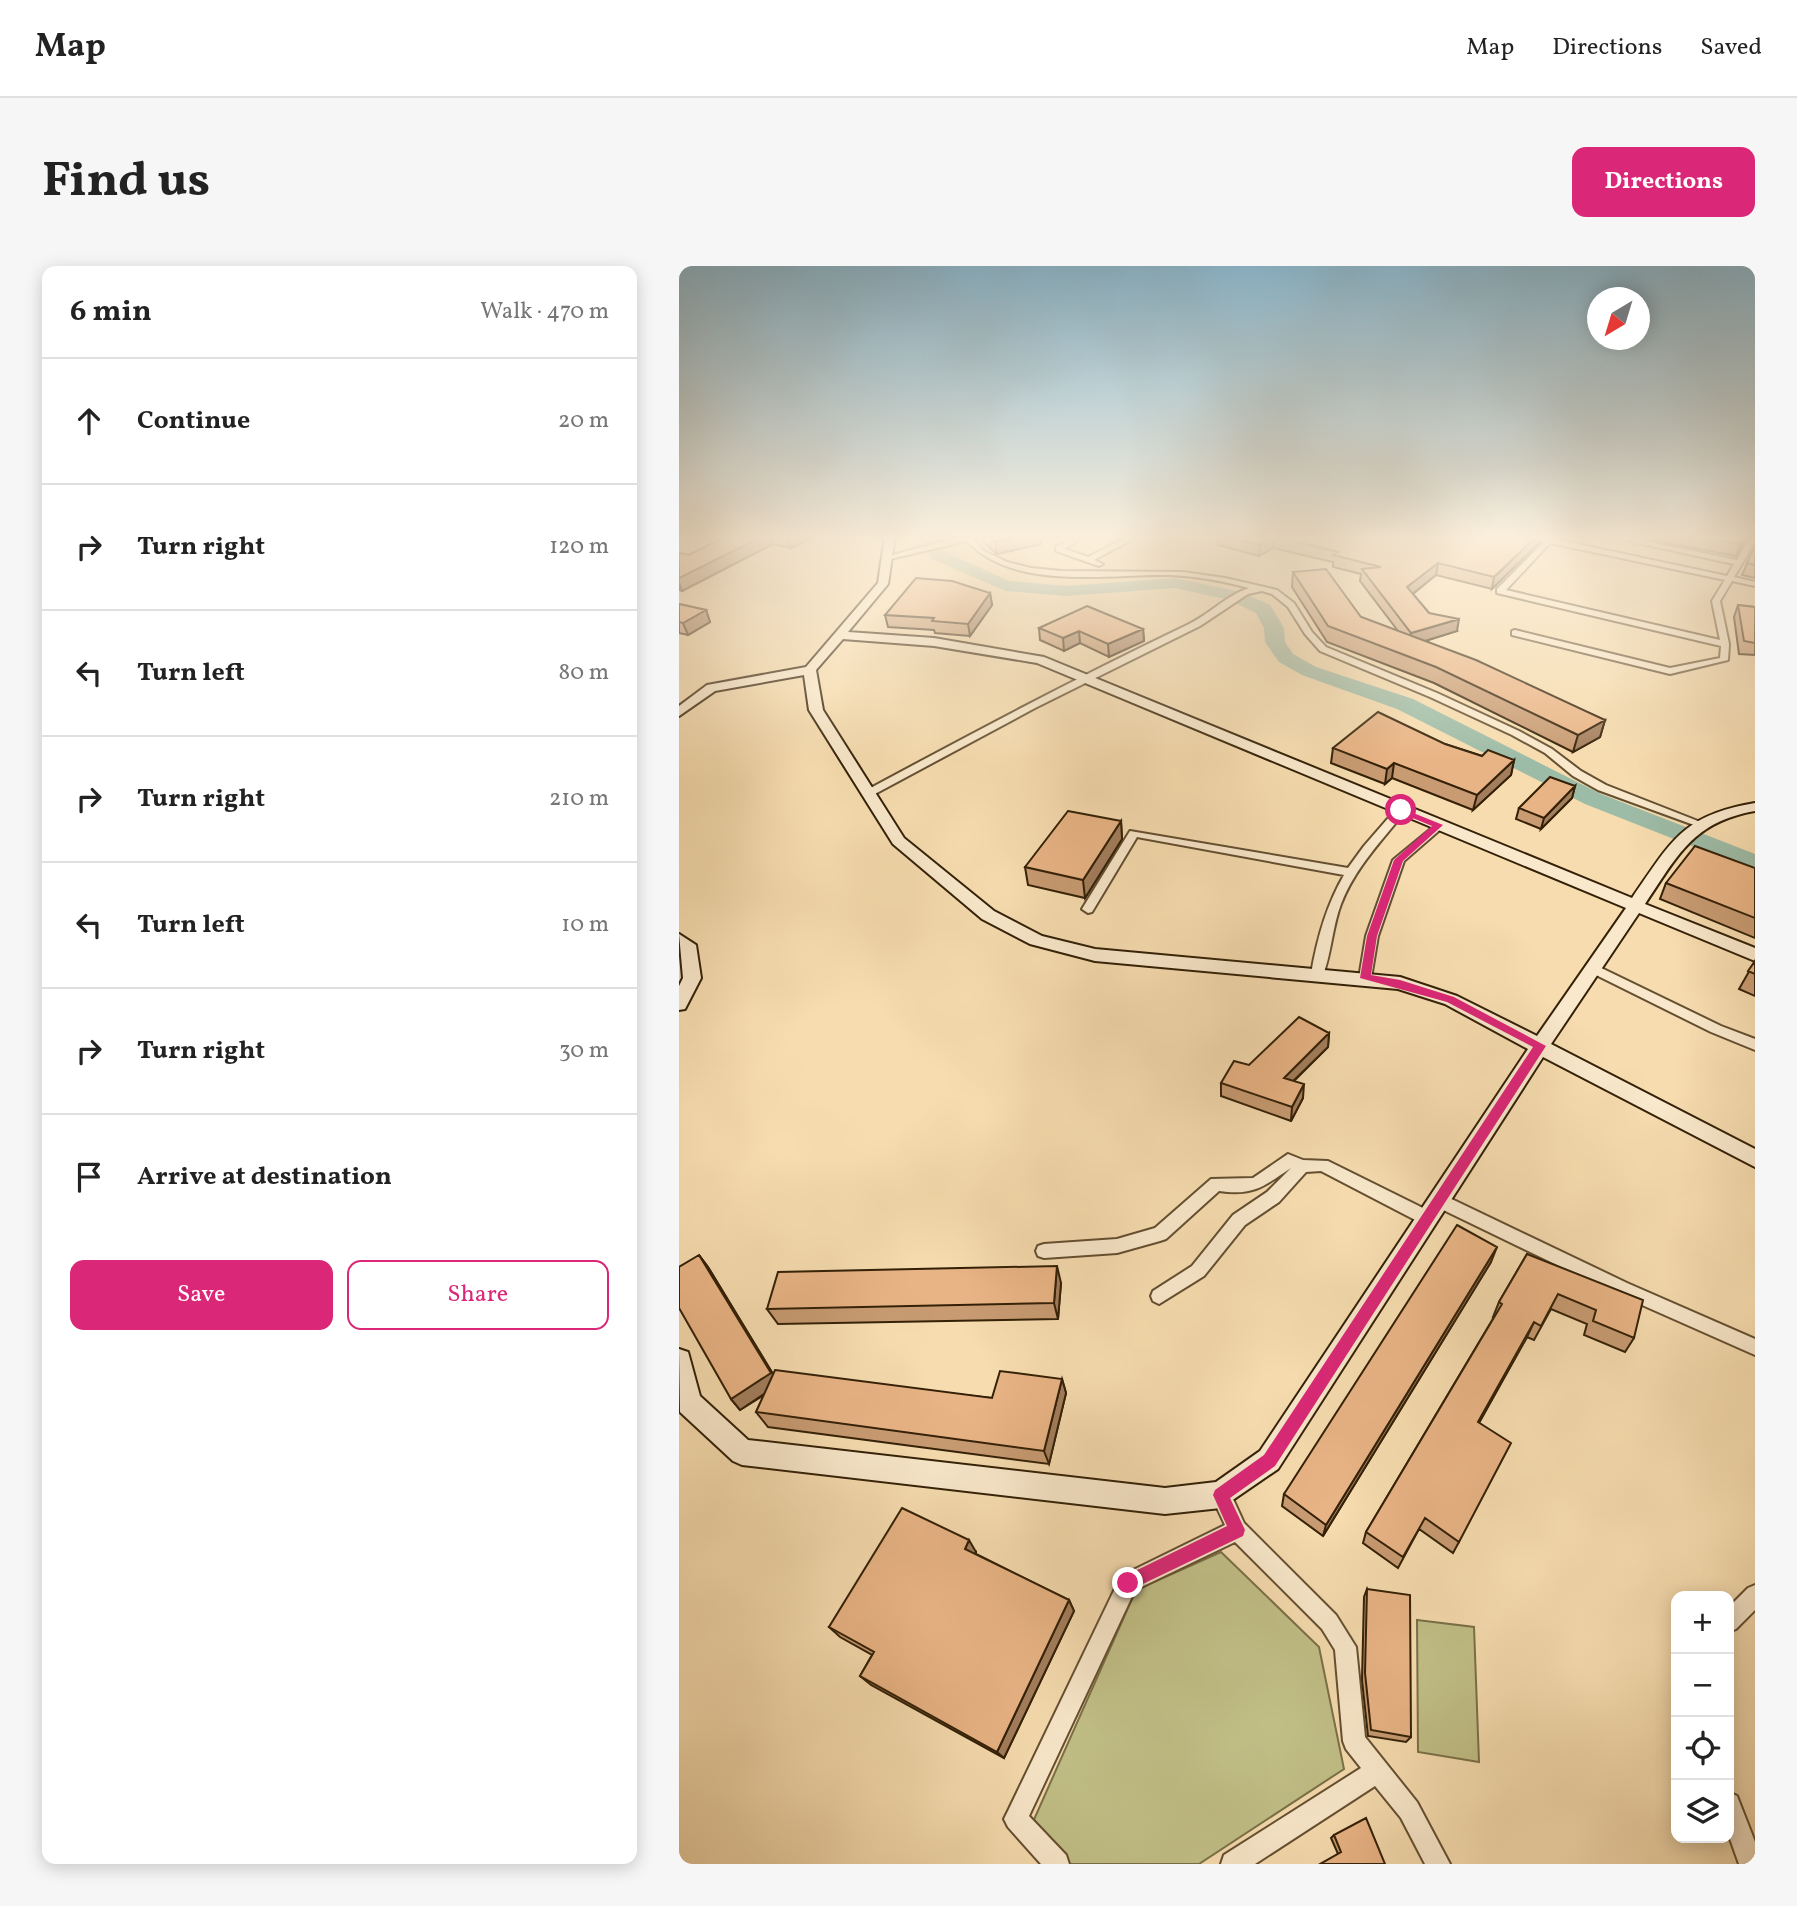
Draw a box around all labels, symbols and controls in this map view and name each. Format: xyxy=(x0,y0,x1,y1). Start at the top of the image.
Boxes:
text: Map xyxy=(35,25,106,71)
text: Map xyxy=(1466,31,1514,65)
text: Directions xyxy=(1552,31,1662,65)
text: Saved xyxy=(1700,31,1762,65)
button: Directions xyxy=(1572,147,1755,217)
text: Find us xyxy=(42,148,210,217)
north arrow xyxy=(1587,287,1650,350)
text: 6 min xyxy=(70,291,152,333)
text: Walk · 470 m xyxy=(480,296,609,328)
icon: ahead xyxy=(70,402,108,440)
text: Continue xyxy=(137,403,250,439)
text: 20 m xyxy=(558,405,609,437)
icon: right xyxy=(70,528,108,566)
text: Turn right xyxy=(137,529,265,565)
text: 120 m xyxy=(549,531,609,563)
icon: left xyxy=(70,654,108,692)
text: Turn left xyxy=(137,655,245,691)
text: 80 m xyxy=(559,657,609,689)
icon: right xyxy=(70,780,108,818)
text: Turn right xyxy=(137,781,265,817)
text: 210 m xyxy=(549,783,609,815)
route start xyxy=(1385,794,1416,825)
icon: left xyxy=(70,906,108,944)
text: Turn left xyxy=(137,907,245,943)
text: 10 m xyxy=(561,909,609,941)
icon: right xyxy=(70,1032,108,1070)
text: Turn right xyxy=(137,1033,265,1069)
text: 30 m xyxy=(559,1035,609,1067)
icon: arrive xyxy=(70,1158,108,1196)
text: Arrive at destination xyxy=(137,1159,392,1195)
button: Save xyxy=(70,1260,333,1330)
button: Share xyxy=(347,1260,609,1330)
route end xyxy=(1112,1567,1143,1598)
map controls xyxy=(1671,1591,1734,1843)
button: + xyxy=(1671,1591,1734,1654)
button: − xyxy=(1671,1654,1734,1717)
button: locate xyxy=(1671,1717,1734,1780)
button: layers xyxy=(1671,1780,1734,1843)

